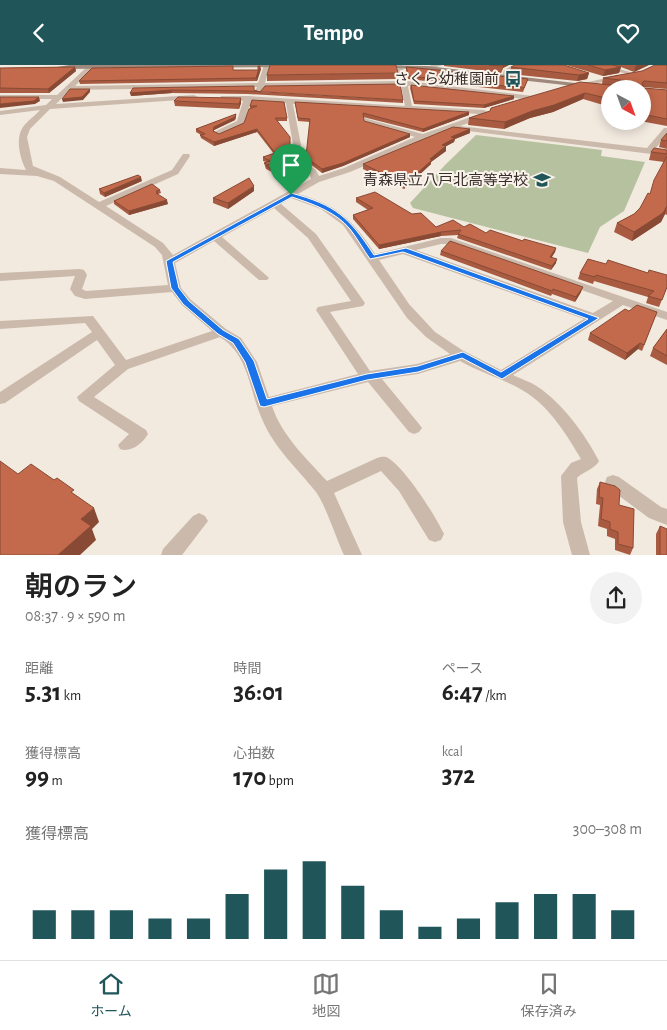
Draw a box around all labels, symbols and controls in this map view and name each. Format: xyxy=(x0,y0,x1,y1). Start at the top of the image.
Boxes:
icon: back xyxy=(25,19,53,47)
icon: heart xyxy=(614,19,642,47)
text: Tempo xyxy=(303,22,364,44)
bus stop icon: さくら幼稚園前 xyxy=(503,69,523,89)
place label: さくら幼稚園前 xyxy=(394,71,499,87)
north arrow xyxy=(601,80,651,130)
map controls xyxy=(601,80,651,130)
pin xyxy=(270,144,312,195)
icon: arrive xyxy=(277,151,305,179)
school or university icon: 青森県立八戸北高等学校 xyxy=(532,170,552,190)
place label: 青森県立八戸北高等学校 xyxy=(363,171,528,188)
button: share xyxy=(590,572,642,624)
text: 朝のラン xyxy=(25,574,137,602)
text: 08:37 · 9 × 590 m xyxy=(25,608,125,624)
text: 距離 xyxy=(25,662,53,676)
text: 時間 xyxy=(233,662,261,676)
text: ペース xyxy=(442,662,483,676)
text: 5.31 xyxy=(25,680,61,705)
text: 36:01 xyxy=(233,680,284,705)
text: 6:47 xyxy=(442,680,483,705)
text: km xyxy=(61,689,81,703)
text: /km xyxy=(483,689,507,703)
text: kcal xyxy=(442,745,463,759)
text: 獲得標高 xyxy=(25,747,81,761)
text: 心拍数 xyxy=(233,747,275,761)
text: 372 xyxy=(442,763,475,788)
text: 99 xyxy=(25,765,49,790)
text: 170 xyxy=(233,765,266,790)
text: m xyxy=(49,774,63,788)
text: bpm xyxy=(266,774,294,788)
text: 300–308 m xyxy=(573,821,642,837)
text: 獲得標高 xyxy=(25,826,89,842)
tab: ホーム xyxy=(90,970,132,1021)
tab: 地図 xyxy=(312,970,340,1021)
tab: 保存済み xyxy=(521,970,577,1021)

